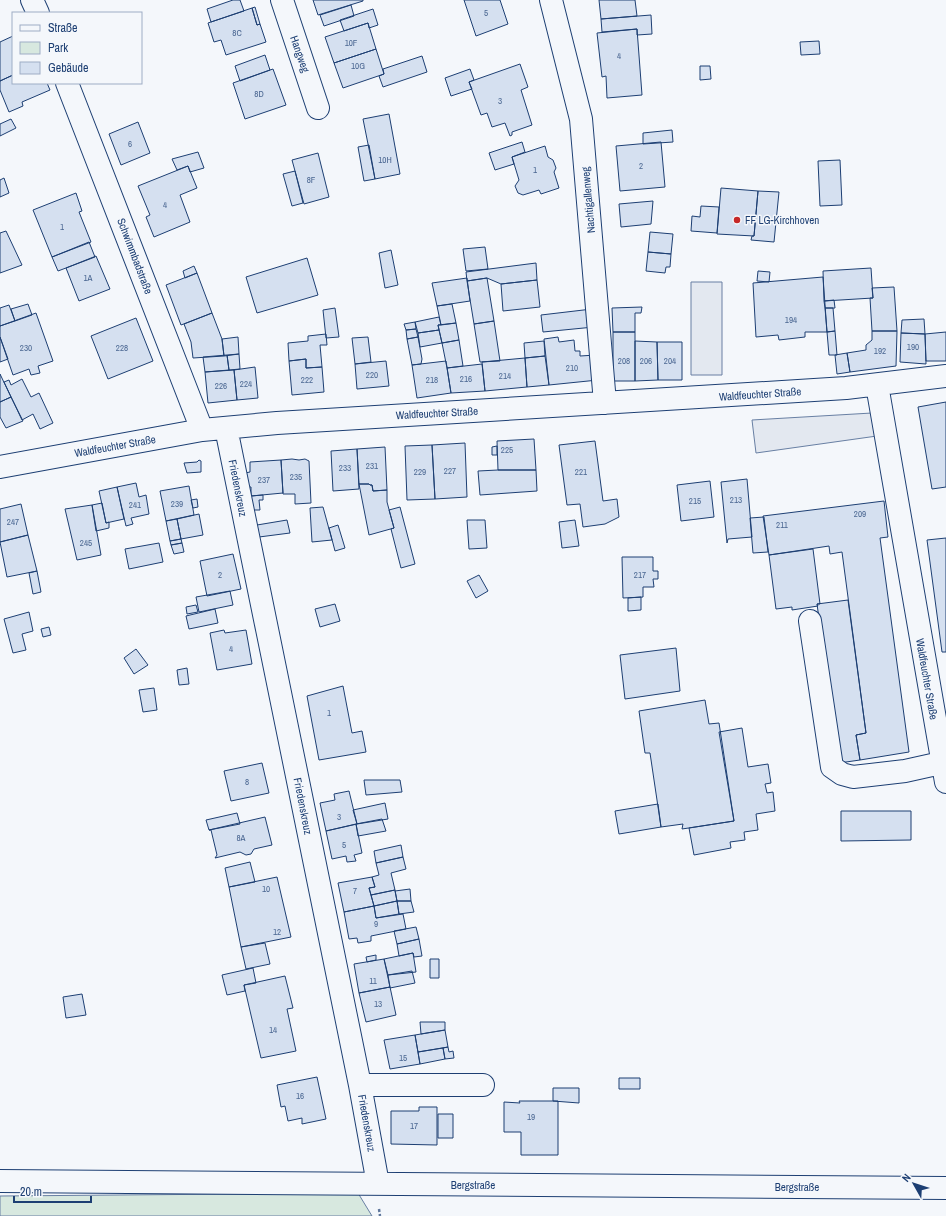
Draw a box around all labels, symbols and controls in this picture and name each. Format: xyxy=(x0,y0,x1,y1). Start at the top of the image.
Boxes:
house number: 5 xyxy=(484,7,488,19)
legend xyxy=(12,12,142,84)
text: Straße xyxy=(48,20,78,36)
house number: 8C xyxy=(232,27,242,39)
street label: Hangweg xyxy=(287,34,313,74)
house number: 10F xyxy=(345,37,358,49)
text: Park xyxy=(48,40,68,56)
house number: 4 xyxy=(617,50,621,62)
text: Gebäude xyxy=(48,60,89,76)
house number: 10G xyxy=(351,60,365,72)
house number: 8D xyxy=(254,88,264,100)
house number: 3 xyxy=(498,95,502,107)
house number: 6 xyxy=(128,138,132,150)
house number: 10H xyxy=(378,154,392,166)
house number: 2 xyxy=(639,160,643,172)
house number: 1 xyxy=(533,164,537,176)
street label: Nachtigallenweg xyxy=(578,166,598,234)
house number: 8F xyxy=(307,174,316,186)
house number: 4 xyxy=(163,199,167,211)
place label: FF LG-Kirchhoven xyxy=(745,213,819,227)
marker: FF LG-Kirchhoven xyxy=(732,215,742,225)
street label: Schwimmbadstraße xyxy=(114,216,156,296)
house number: 1 xyxy=(60,221,64,233)
house number: 1A xyxy=(83,272,93,284)
house number: 194 xyxy=(785,314,797,326)
house number: 190 xyxy=(907,341,919,353)
house number: 230 xyxy=(20,342,32,354)
house number: 228 xyxy=(116,342,128,354)
house number: 192 xyxy=(874,345,886,357)
house number: 208 xyxy=(618,355,630,367)
house number: 206 xyxy=(640,355,652,367)
house number: 204 xyxy=(664,355,676,367)
house number: 210 xyxy=(566,362,578,374)
house number: 220 xyxy=(366,369,378,381)
house number: 214 xyxy=(499,370,511,382)
house number: 216 xyxy=(460,373,472,385)
house number: 222 xyxy=(301,374,313,386)
house number: 218 xyxy=(426,374,438,386)
house number: 224 xyxy=(240,378,252,390)
house number: 226 xyxy=(215,380,227,392)
street label: Waldfeuchter Straße xyxy=(718,384,802,404)
street label: Waldfeuchter Straße xyxy=(395,404,479,422)
street label: Waldfeuchter Straße xyxy=(73,432,157,460)
house number: 225 xyxy=(501,444,513,456)
street label: Friedenskreuz xyxy=(226,458,250,518)
house number: 231 xyxy=(366,460,378,472)
house number: 233 xyxy=(339,462,351,474)
house number: 227 xyxy=(444,465,456,477)
house number: 229 xyxy=(414,466,426,478)
house number: 221 xyxy=(575,466,587,478)
house number: 235 xyxy=(290,471,302,483)
house number: 237 xyxy=(258,474,270,486)
house number: 213 xyxy=(730,494,742,506)
house number: 215 xyxy=(689,495,701,507)
house number: 239 xyxy=(171,498,183,510)
house number: 241 xyxy=(129,499,141,511)
house number: 209 xyxy=(854,508,866,520)
house number: 247 xyxy=(7,516,19,528)
house number: 211 xyxy=(776,519,788,531)
house number: 245 xyxy=(80,537,92,549)
house number: 2 xyxy=(218,569,222,581)
house number: 217 xyxy=(634,569,646,581)
street label: Waldfeuchter Straße xyxy=(913,637,941,721)
house number: 4 xyxy=(229,643,233,655)
house number: 1 xyxy=(327,707,331,719)
house number: 8 xyxy=(245,776,249,788)
street label: Friedenskreuz xyxy=(291,776,315,836)
house number: 3 xyxy=(337,811,341,823)
house number: 8A xyxy=(236,832,246,844)
house number: 5 xyxy=(342,839,346,851)
house number: 10 xyxy=(262,883,270,895)
house number: 7 xyxy=(353,885,357,897)
house number: 9 xyxy=(374,918,378,930)
house number: 12 xyxy=(273,926,281,938)
house number: 11 xyxy=(369,975,377,987)
house number: 13 xyxy=(374,998,382,1010)
house number: 14 xyxy=(269,1024,277,1036)
house number: 15 xyxy=(399,1052,407,1064)
house number: 16 xyxy=(296,1090,304,1102)
street label: Friedenskreuz xyxy=(355,1093,379,1153)
house number: 19 xyxy=(527,1111,535,1123)
house number: 17 xyxy=(410,1120,418,1132)
north arrow xyxy=(894,1164,934,1204)
text: N xyxy=(899,1171,914,1185)
scale bar xyxy=(14,1178,91,1204)
street label: Bergstraße xyxy=(451,1178,495,1192)
street label: Bergstraße xyxy=(775,1180,819,1194)
text: 20 m xyxy=(20,1184,42,1200)

